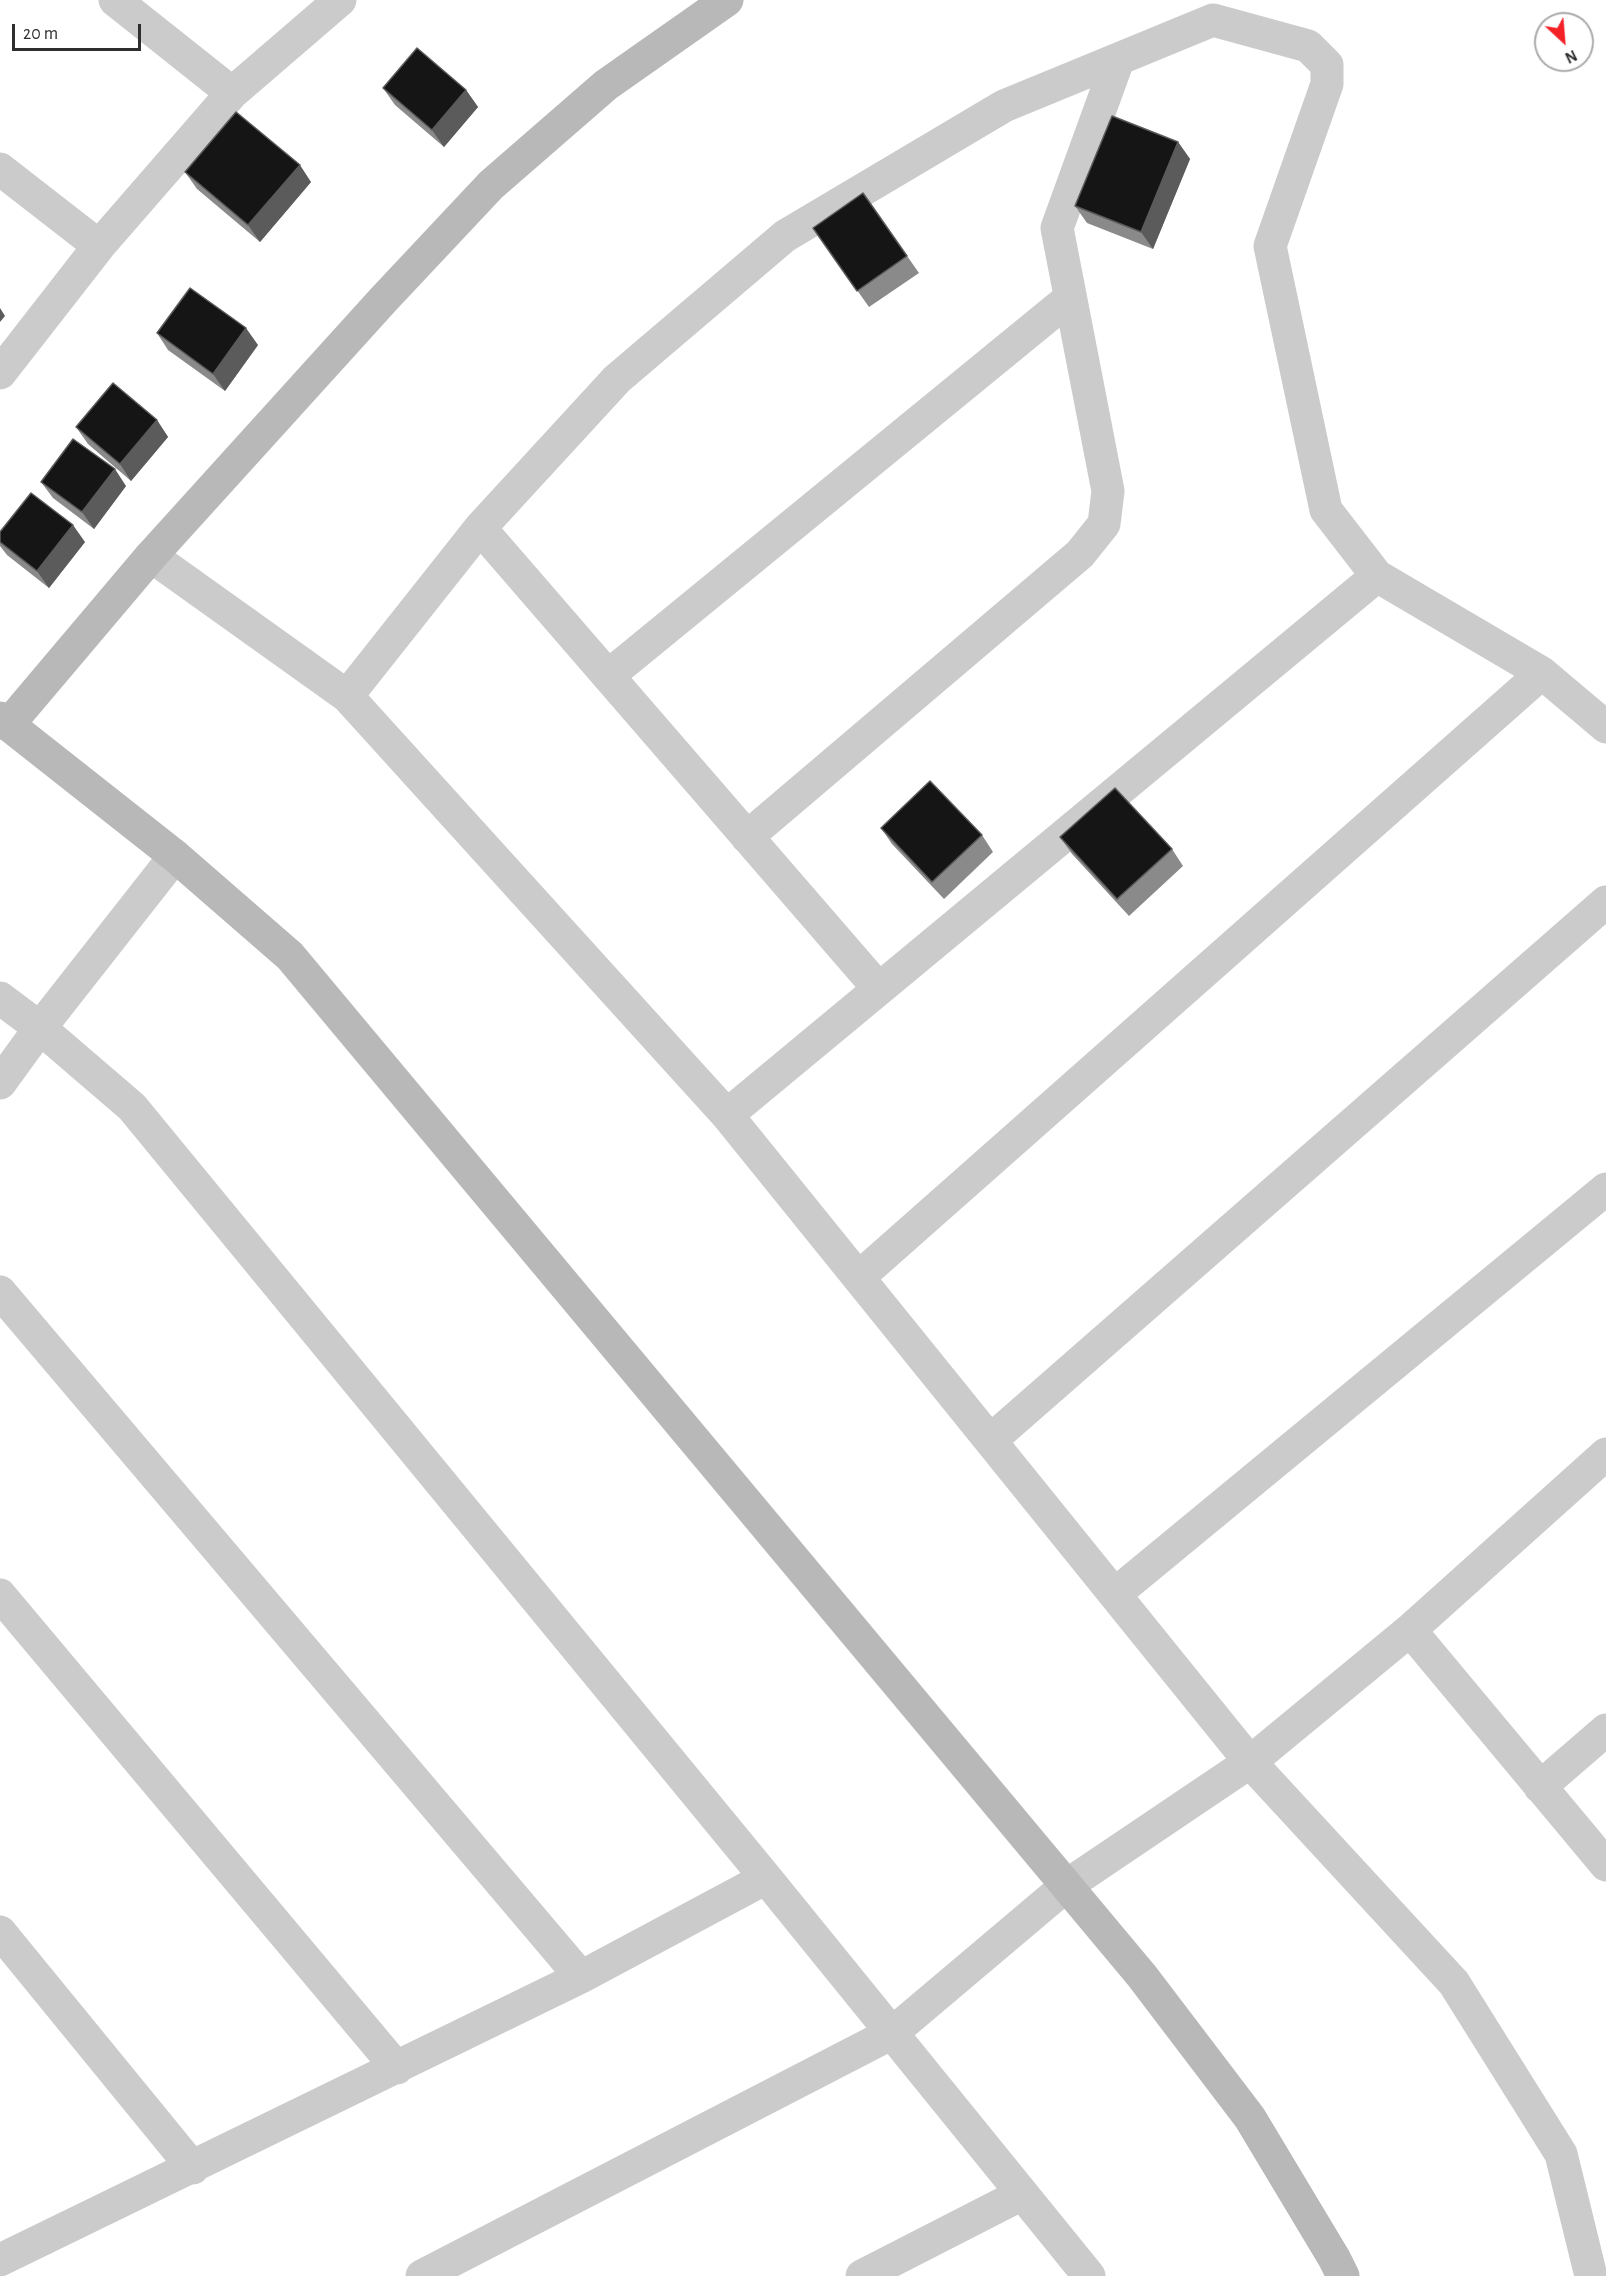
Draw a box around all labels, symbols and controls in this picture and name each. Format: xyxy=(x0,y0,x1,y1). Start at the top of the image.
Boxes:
scale bar xyxy=(15,12,144,50)
north arrow xyxy=(1534,12,1594,72)
text: 20 m xyxy=(23,25,58,43)
text: N xyxy=(1563,47,1580,66)

